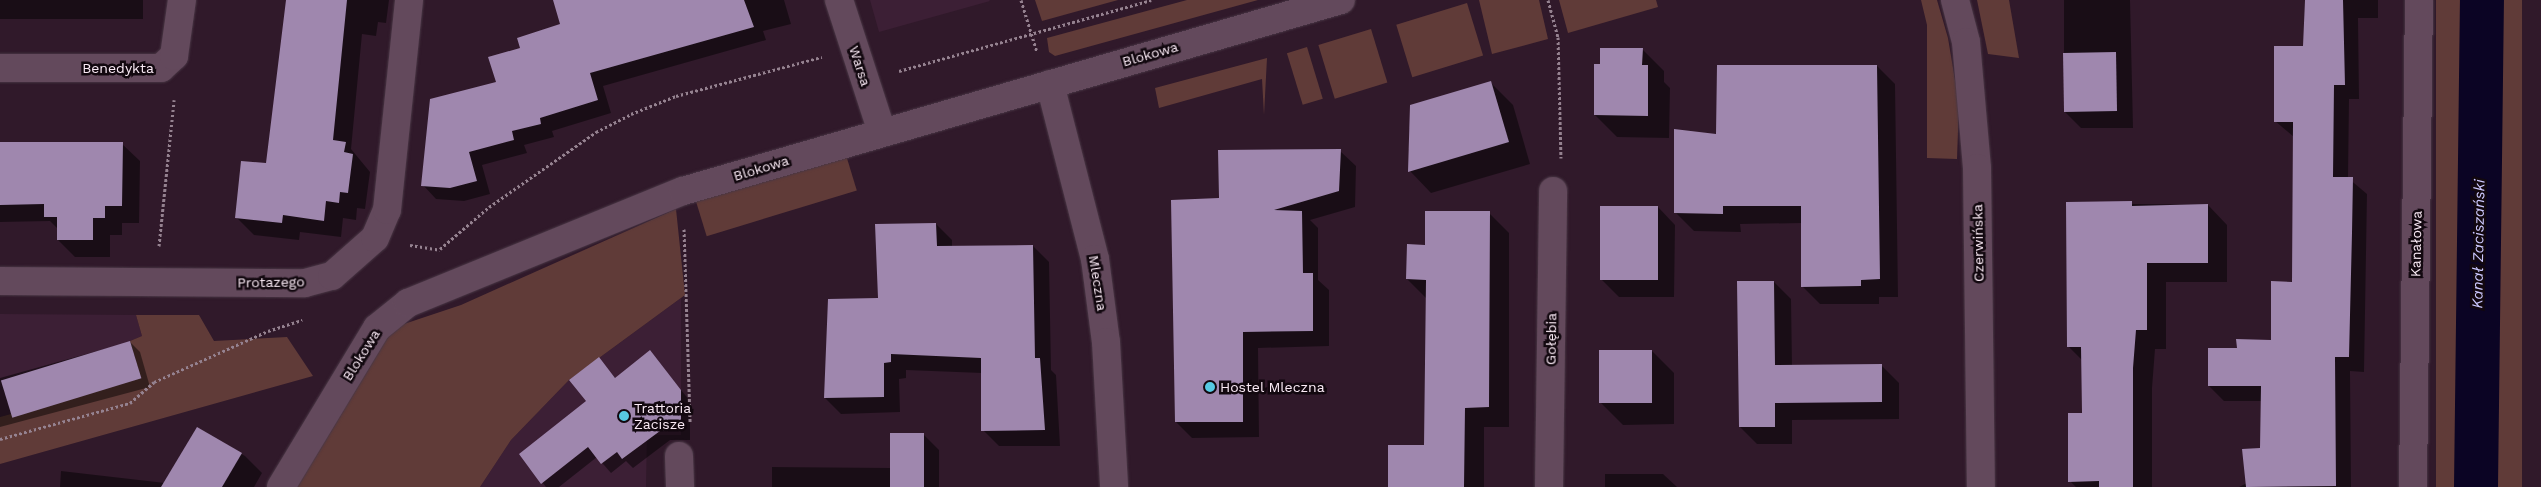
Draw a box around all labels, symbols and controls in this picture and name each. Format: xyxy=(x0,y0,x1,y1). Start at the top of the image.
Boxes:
street label: Blokowa xyxy=(1120,38,1180,70)
street label: Warsa xyxy=(846,44,874,88)
street label: Benedykta xyxy=(82,60,154,76)
street label: Blokowa xyxy=(731,152,791,184)
water label: Kanał Zaciszański xyxy=(2469,179,2489,309)
street label: Czerwińska xyxy=(1969,204,1987,282)
street label: Kanałowa xyxy=(2407,211,2425,277)
street label: Mleczna xyxy=(1085,254,1111,312)
street label: Protazego xyxy=(237,273,305,291)
street label: Gołębia xyxy=(1542,313,1560,365)
street label: Blokowa xyxy=(339,326,383,384)
place label: Hostel Mleczna xyxy=(1220,379,1325,395)
marker: Hostel Mleczna xyxy=(1204,381,1216,393)
place label: Trattoria Zacisze xyxy=(634,400,691,432)
marker: Trattoria Zacisze xyxy=(618,410,630,422)

